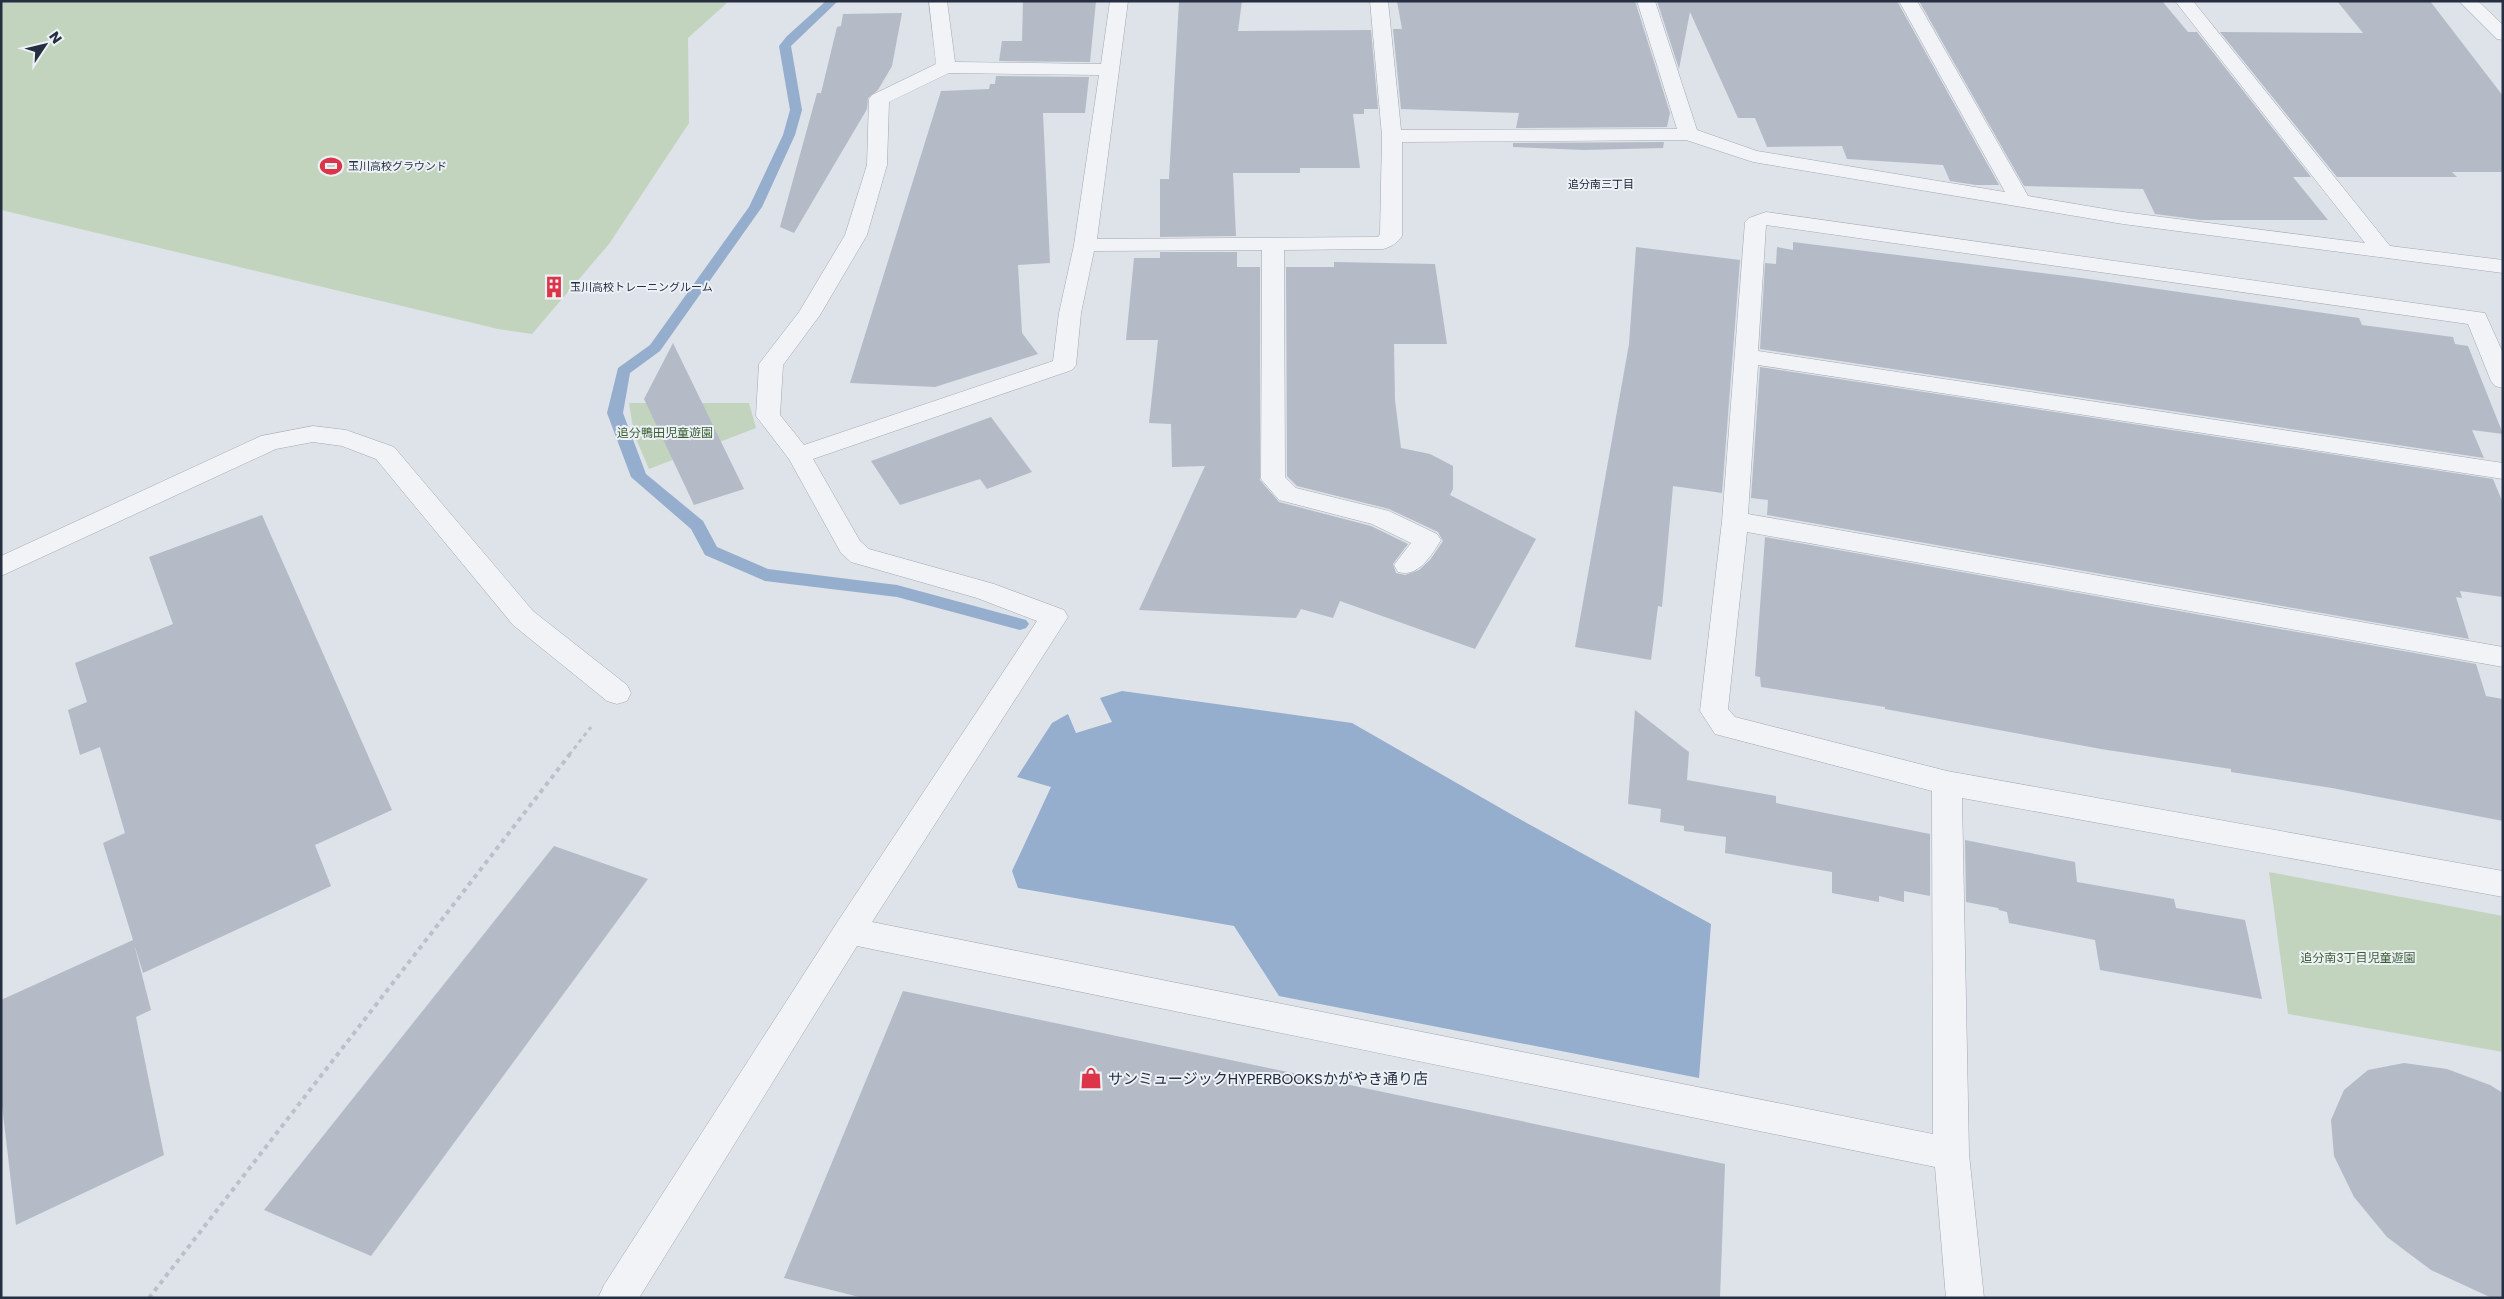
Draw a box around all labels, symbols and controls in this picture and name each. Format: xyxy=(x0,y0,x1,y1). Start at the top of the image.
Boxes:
north arrow xyxy=(20,20,70,70)
text: N xyxy=(44,27,67,48)
sports icon: 玉川高校グラウンド xyxy=(318,153,344,179)
place label: 玉川高校グラウンド xyxy=(348,158,447,174)
district label: 追分南三丁目 xyxy=(1568,176,1634,192)
building icon: 玉川高校トレーニングルーム xyxy=(541,274,567,300)
place label: 玉川高校トレーニングルーム xyxy=(570,279,713,295)
park label: 追分鴨田児童遊園 xyxy=(617,424,713,441)
park label: 追分南3丁目児童遊園 xyxy=(2300,949,2416,966)
shop icon: サンミュージックHYPERBOOKSかがやき通り店 xyxy=(1078,1065,1104,1091)
place label: サンミュージックHYPERBOOKSかがやき通り店 xyxy=(1108,1068,1428,1089)

